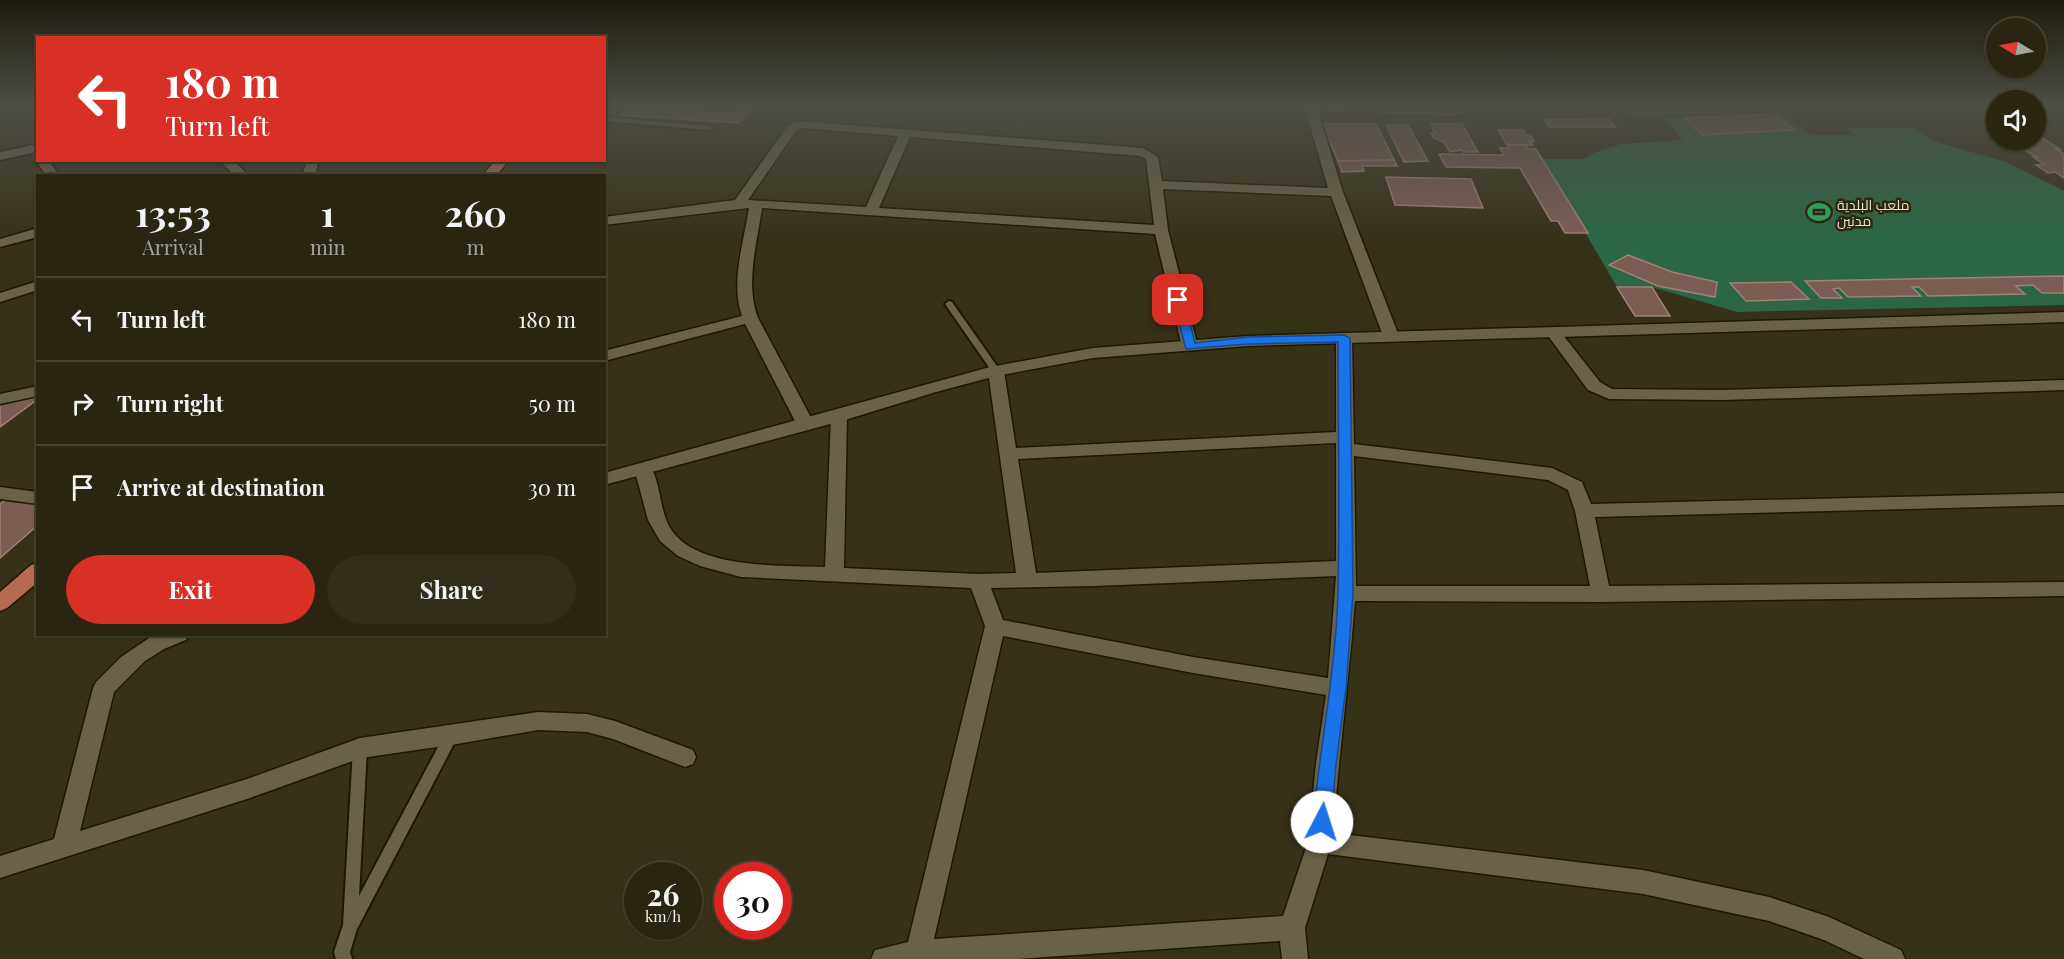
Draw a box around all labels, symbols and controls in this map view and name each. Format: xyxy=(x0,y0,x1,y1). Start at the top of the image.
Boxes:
north arrow xyxy=(1986,18,2046,78)
map controls xyxy=(1986,18,2046,150)
text: 180 m xyxy=(165,53,280,109)
icon: left xyxy=(66,60,144,138)
button: sound xyxy=(1986,90,2046,150)
text: Turn left xyxy=(165,107,269,143)
text: 13:53 xyxy=(135,188,211,236)
text: 1 xyxy=(321,188,335,236)
text: 260 xyxy=(445,188,507,236)
place label: ملعب البلدية مدنين xyxy=(1837,195,1909,230)
sports icon: ملعب البلدية مدنين xyxy=(1806,199,1832,225)
text: Arrival xyxy=(142,233,204,260)
text: min xyxy=(310,233,345,260)
text: m xyxy=(467,233,485,260)
pin xyxy=(1152,274,1203,325)
icon: arrive xyxy=(1161,283,1194,316)
icon: left xyxy=(66,303,99,336)
text: Turn left xyxy=(117,304,206,334)
text: 180 m xyxy=(518,304,576,334)
icon: right xyxy=(66,387,99,420)
text: Turn right xyxy=(117,388,223,418)
text: 50 m xyxy=(529,388,576,418)
icon: arrive xyxy=(66,471,99,504)
text: Arrive at destination xyxy=(117,472,325,502)
text: 30 m xyxy=(528,472,576,502)
button: Exit xyxy=(66,555,315,624)
button: Share xyxy=(327,555,576,624)
position arrow xyxy=(1290,790,1354,854)
speed limit sign: 30 xyxy=(714,862,792,940)
text: 26 xyxy=(647,874,679,914)
text: km/h xyxy=(645,906,681,926)

